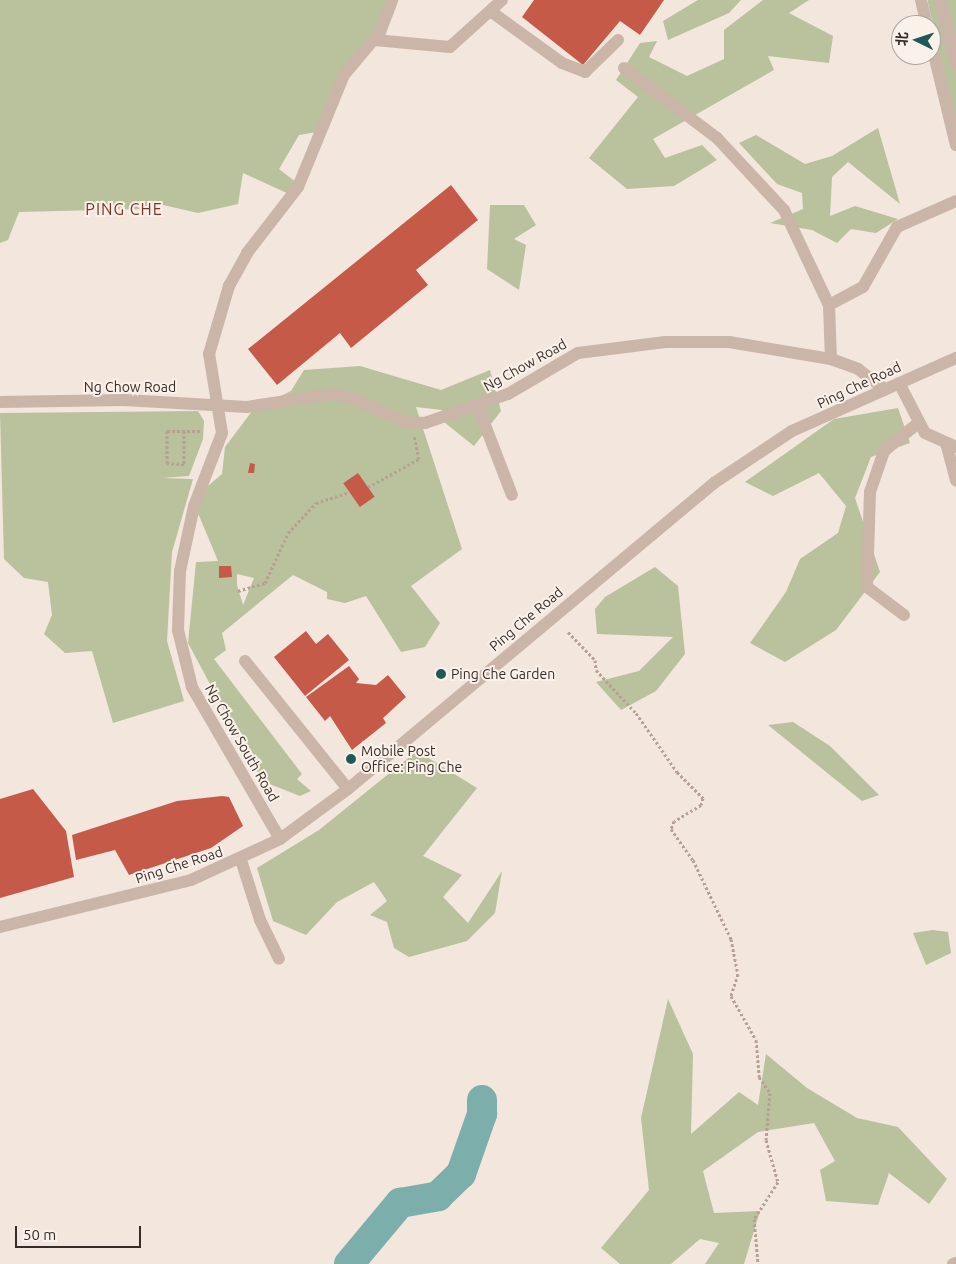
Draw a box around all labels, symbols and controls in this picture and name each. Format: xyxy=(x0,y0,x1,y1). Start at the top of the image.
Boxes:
north arrow xyxy=(891,15,941,65)
text: 北 xyxy=(894,31,911,47)
district label: PING CHE xyxy=(84,199,164,219)
street label: Ng Chow Road xyxy=(481,335,569,395)
street label: Ping Che Road xyxy=(814,358,904,412)
street label: Ng Chow Road xyxy=(84,379,176,395)
street label: Ping Che Road xyxy=(486,583,566,655)
place label: Ping Che Garden xyxy=(451,666,555,682)
marker: Ping Che Garden xyxy=(435,668,447,680)
street label: Ng Chow South Road xyxy=(202,681,282,805)
place label: Mobile Post Office: Ping Che xyxy=(361,743,462,776)
marker: Mobile Post Office: Ping Che xyxy=(345,753,357,765)
street label: Ping Che Road xyxy=(133,843,225,887)
scale bar xyxy=(18,1216,144,1248)
text: 50 m xyxy=(23,1226,56,1243)

